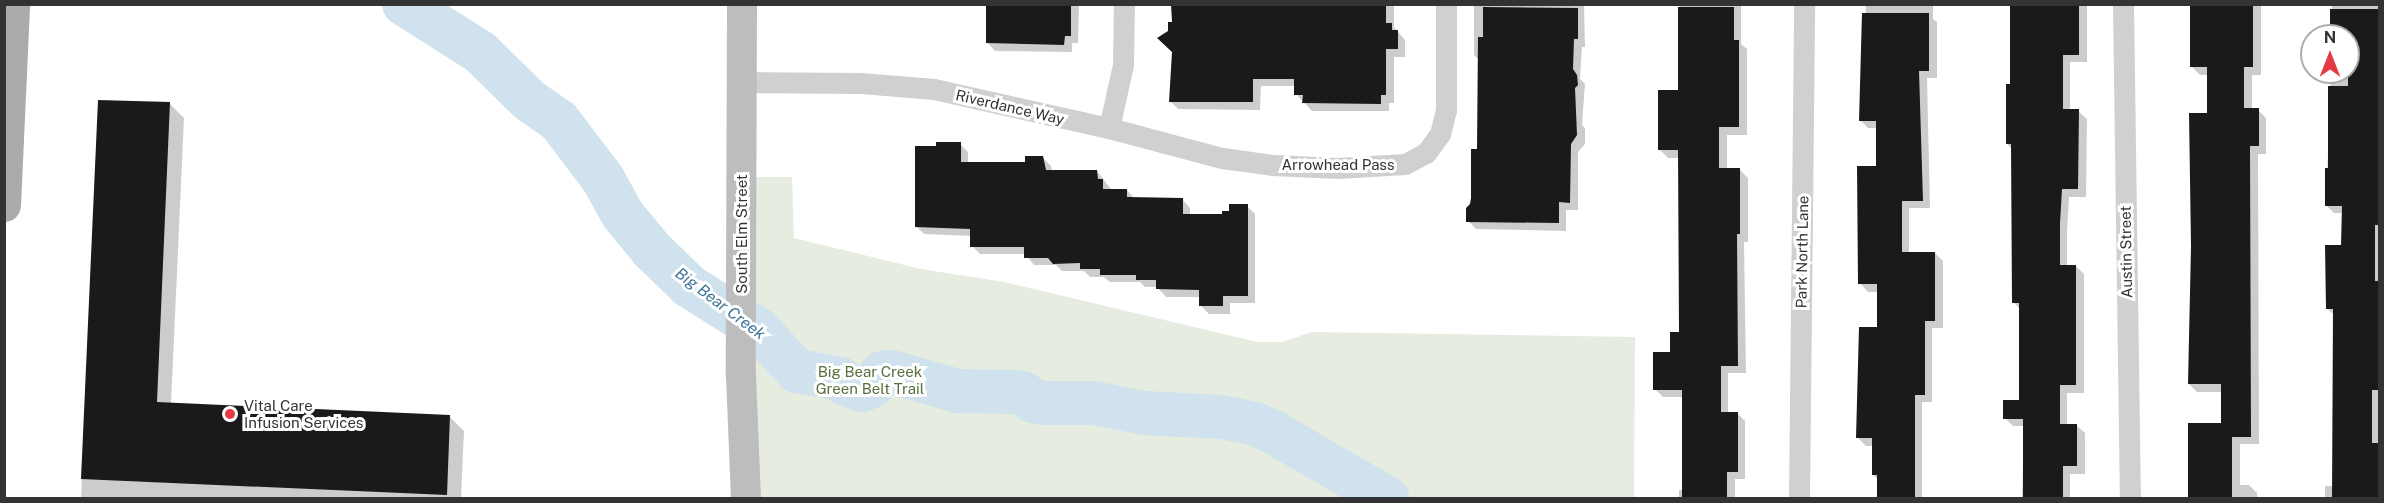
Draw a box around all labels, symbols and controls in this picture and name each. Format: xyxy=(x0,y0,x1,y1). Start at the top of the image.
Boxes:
north arrow xyxy=(2300,24,2360,84)
text: N xyxy=(2324,28,2336,47)
street label: Riverdance Way xyxy=(954,86,1066,128)
street label: Arrowhead Pass xyxy=(1281,156,1395,174)
street label: South Elm Street xyxy=(733,174,751,294)
street label: Park North Lane xyxy=(1792,195,1812,309)
street label: Austin Street xyxy=(2116,206,2136,298)
water label: Big Bear Creek xyxy=(671,264,769,344)
park label: Big Bear Creek Green Belt Trail xyxy=(816,362,924,397)
place label: Vital Care Infusion Services xyxy=(244,396,363,431)
marker: Vital Care Infusion Services xyxy=(221,405,239,423)

